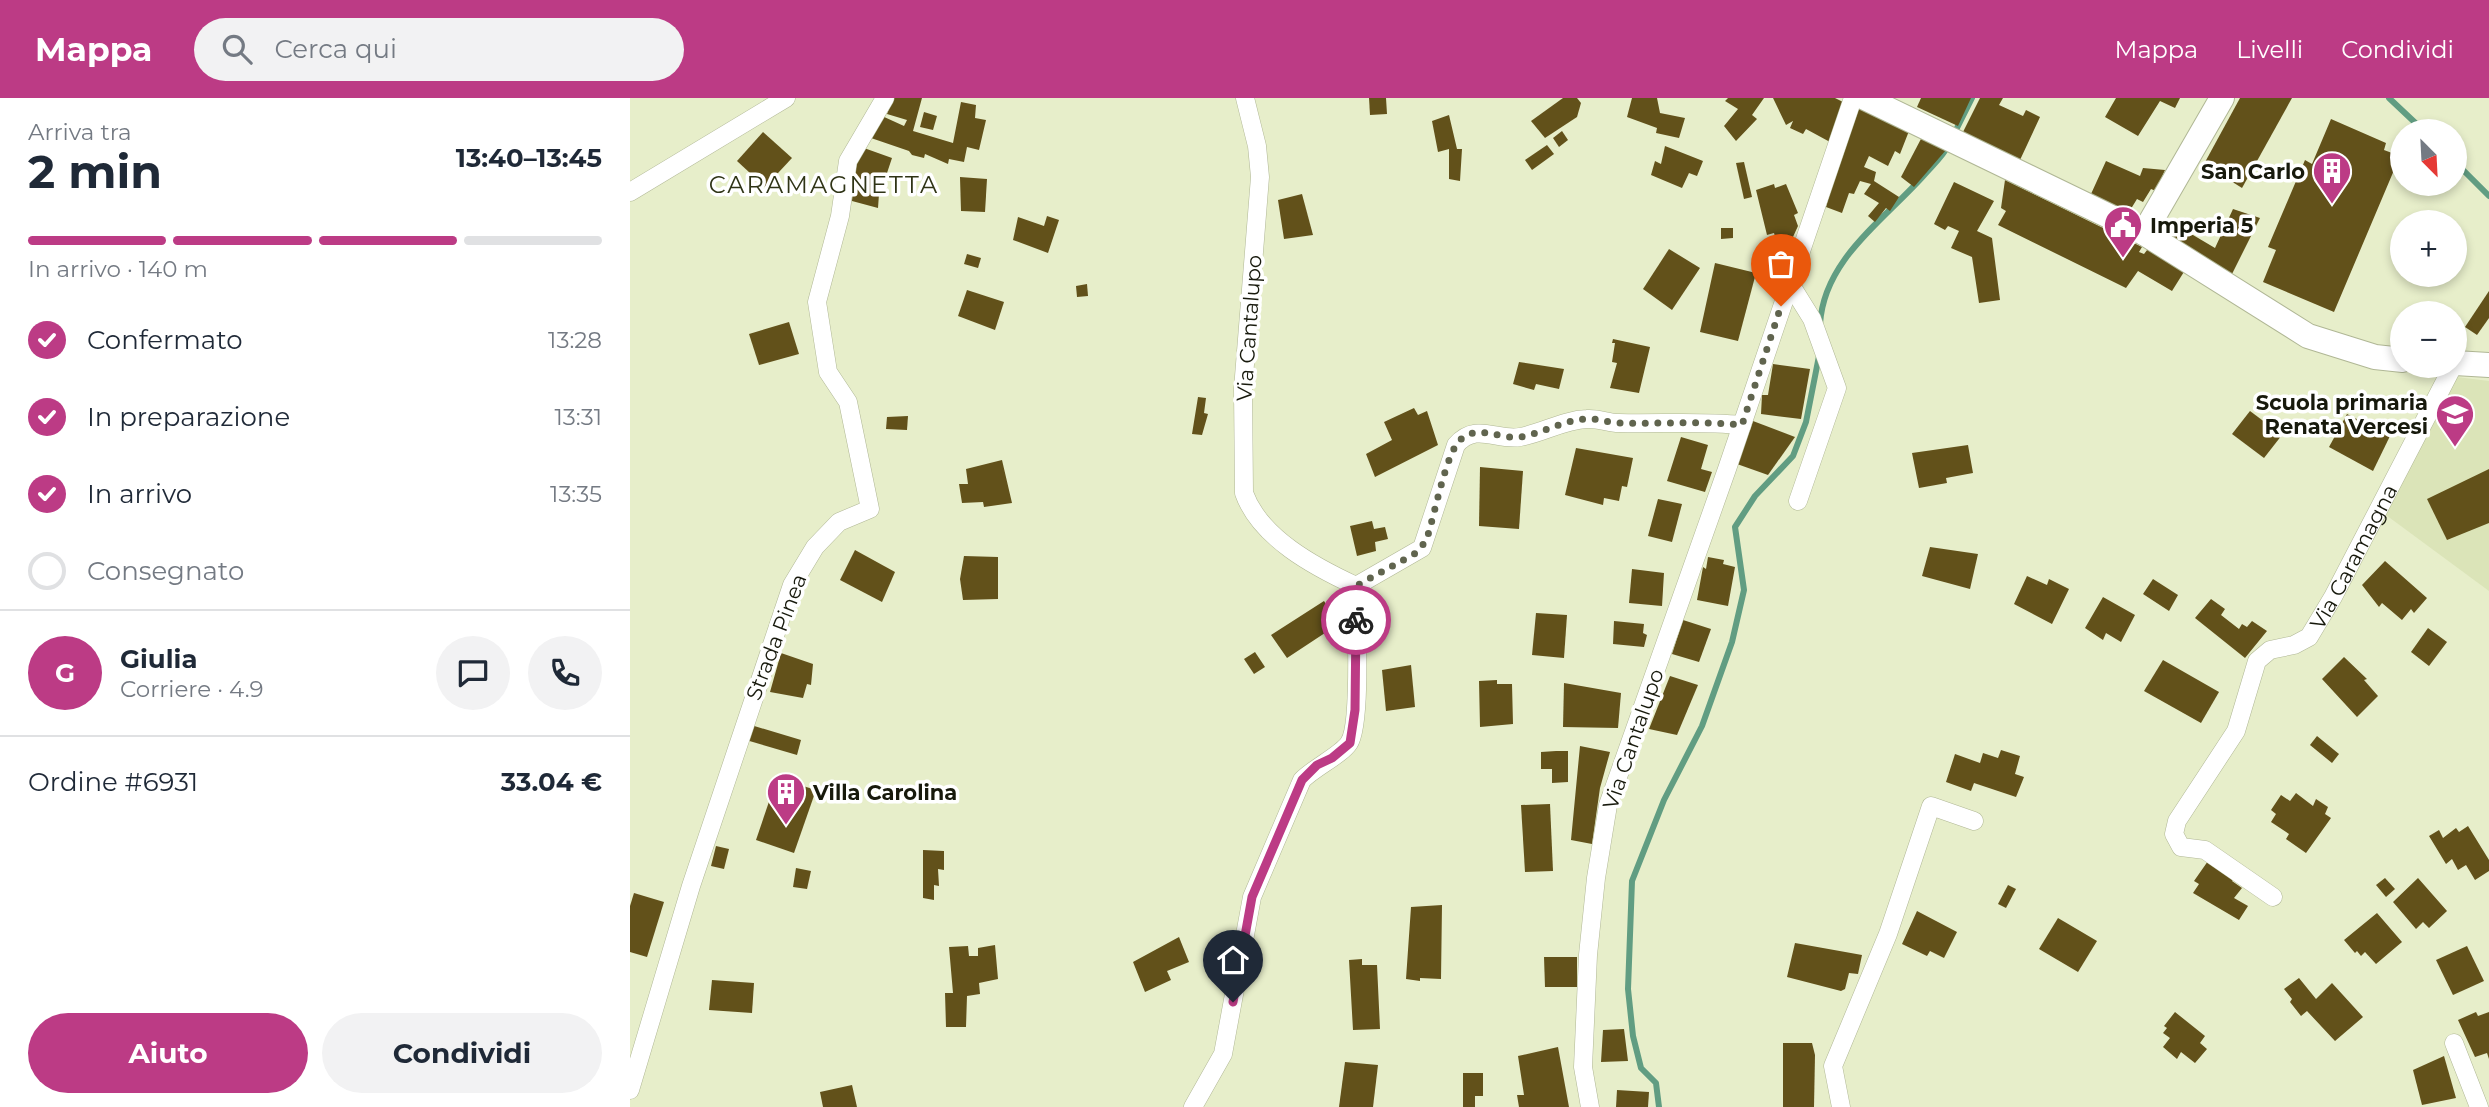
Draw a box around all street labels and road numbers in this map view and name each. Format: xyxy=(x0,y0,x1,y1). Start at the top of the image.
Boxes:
street label: Via Cantalupo xyxy=(1231,254,1267,402)
street label: Via Caramagna xyxy=(2304,480,2402,634)
street label: Strada Pinea xyxy=(740,570,812,704)
street label: Via Cantalupo xyxy=(1597,666,1669,812)

